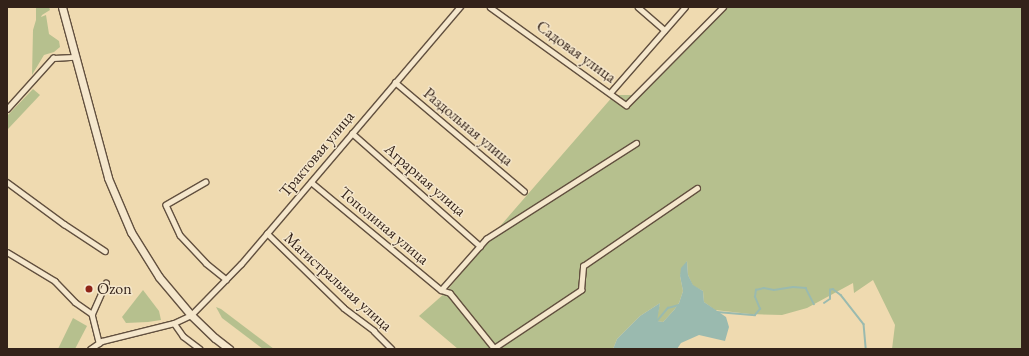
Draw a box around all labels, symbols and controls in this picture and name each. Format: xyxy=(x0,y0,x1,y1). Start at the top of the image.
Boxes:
street label: Садовая улица xyxy=(532,17,620,87)
street label: Раздольная улица xyxy=(419,84,517,170)
street label: Трактовая улица xyxy=(275,107,359,201)
street label: Аграрная улица xyxy=(380,139,470,221)
street label: Тополиная улица xyxy=(335,183,433,269)
street label: Магистральная улица xyxy=(280,229,396,335)
place label: Ozon xyxy=(97,279,132,299)
marker: Ozon xyxy=(84,284,94,294)

